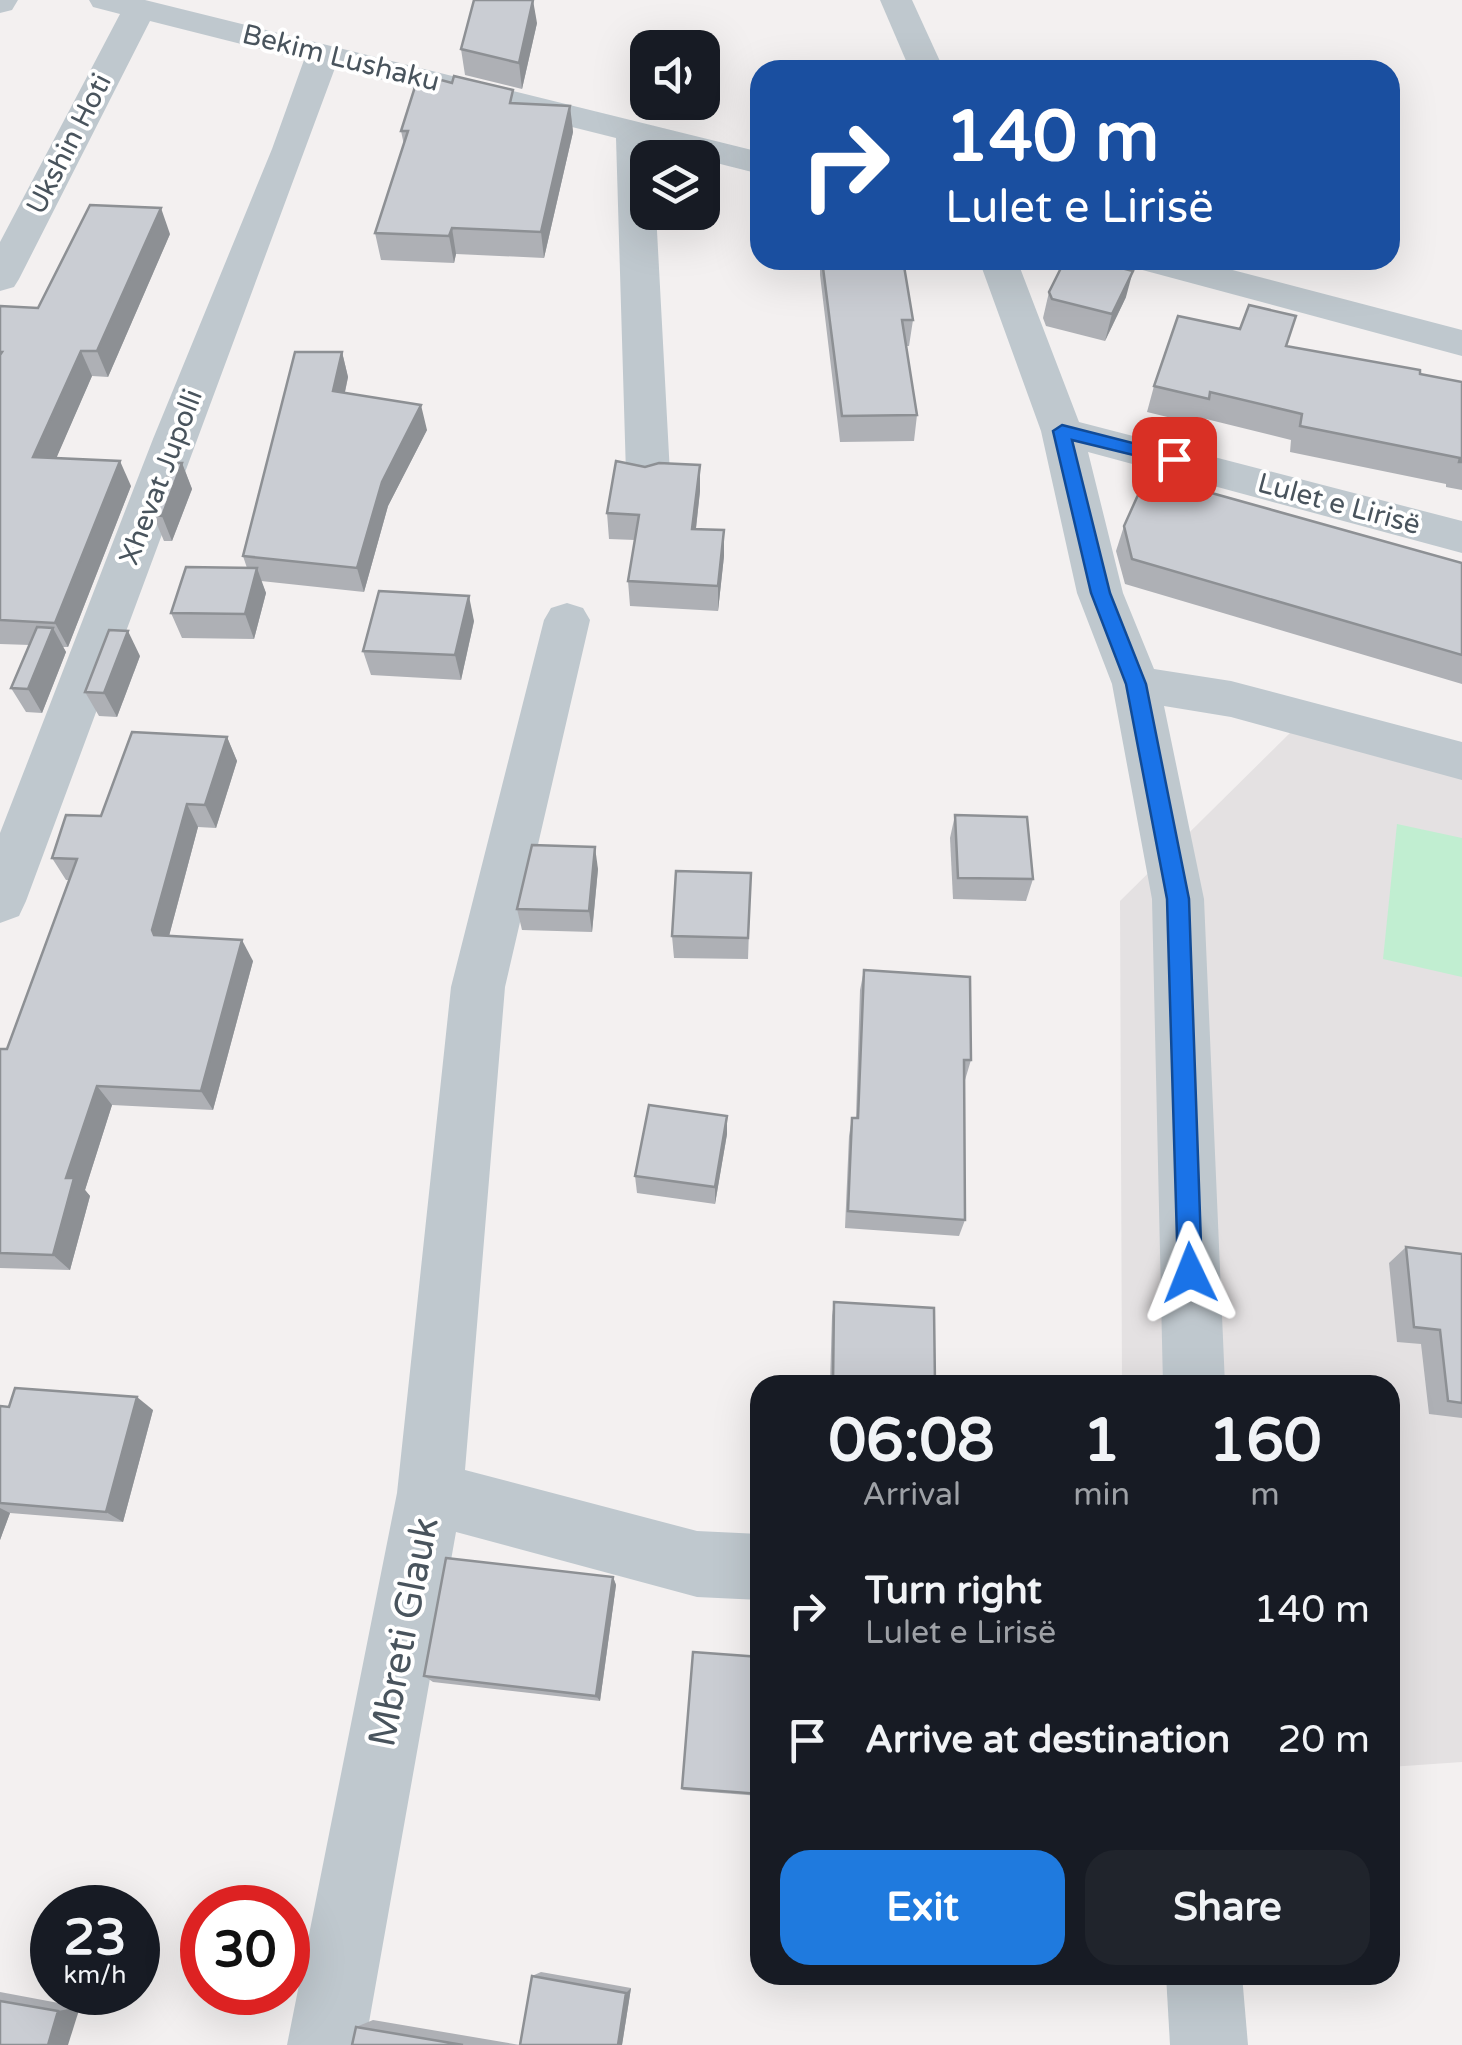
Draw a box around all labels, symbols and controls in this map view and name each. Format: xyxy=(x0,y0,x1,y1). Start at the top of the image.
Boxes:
street label: Bekim Lushaku xyxy=(239,17,443,99)
map controls xyxy=(630,30,720,230)
button: sound xyxy=(630,30,720,120)
street label: Ukshin Hoti xyxy=(19,68,119,220)
text: 140 m xyxy=(945,96,1159,180)
icon: right xyxy=(780,100,910,230)
button: layers xyxy=(630,140,720,230)
text: Lulet e Lirisë xyxy=(945,181,1214,235)
street label: Xhevat Jupolli xyxy=(112,384,210,570)
pin xyxy=(1132,417,1217,502)
icon: arrive xyxy=(1147,432,1202,487)
street label: Lulet e Lirisë xyxy=(1254,466,1424,542)
position arrow xyxy=(1138,1221,1242,1325)
text: 06:08 xyxy=(828,1405,995,1477)
text: 1 xyxy=(1083,1405,1120,1477)
text: 160 xyxy=(1208,1405,1322,1477)
text: Arrival xyxy=(862,1476,961,1514)
text: min xyxy=(1073,1476,1130,1514)
text: m xyxy=(1250,1476,1280,1514)
street label: Mbreti Glauk xyxy=(359,1513,449,1751)
text: Turn right xyxy=(865,1568,1042,1614)
icon: right xyxy=(780,1583,835,1638)
text: 140 m xyxy=(1254,1587,1370,1633)
text: Lulet e Lirisë xyxy=(865,1614,1056,1652)
icon: arrive xyxy=(780,1713,835,1768)
text: Arrive at destination xyxy=(865,1717,1230,1763)
text: 20 m xyxy=(1278,1717,1370,1763)
button: Exit xyxy=(780,1850,1065,1965)
button: Share xyxy=(1085,1850,1370,1965)
speed limit sign: 30 xyxy=(180,1885,310,2015)
text: 23 xyxy=(64,1908,126,1968)
text: km/h xyxy=(64,1960,126,1990)

